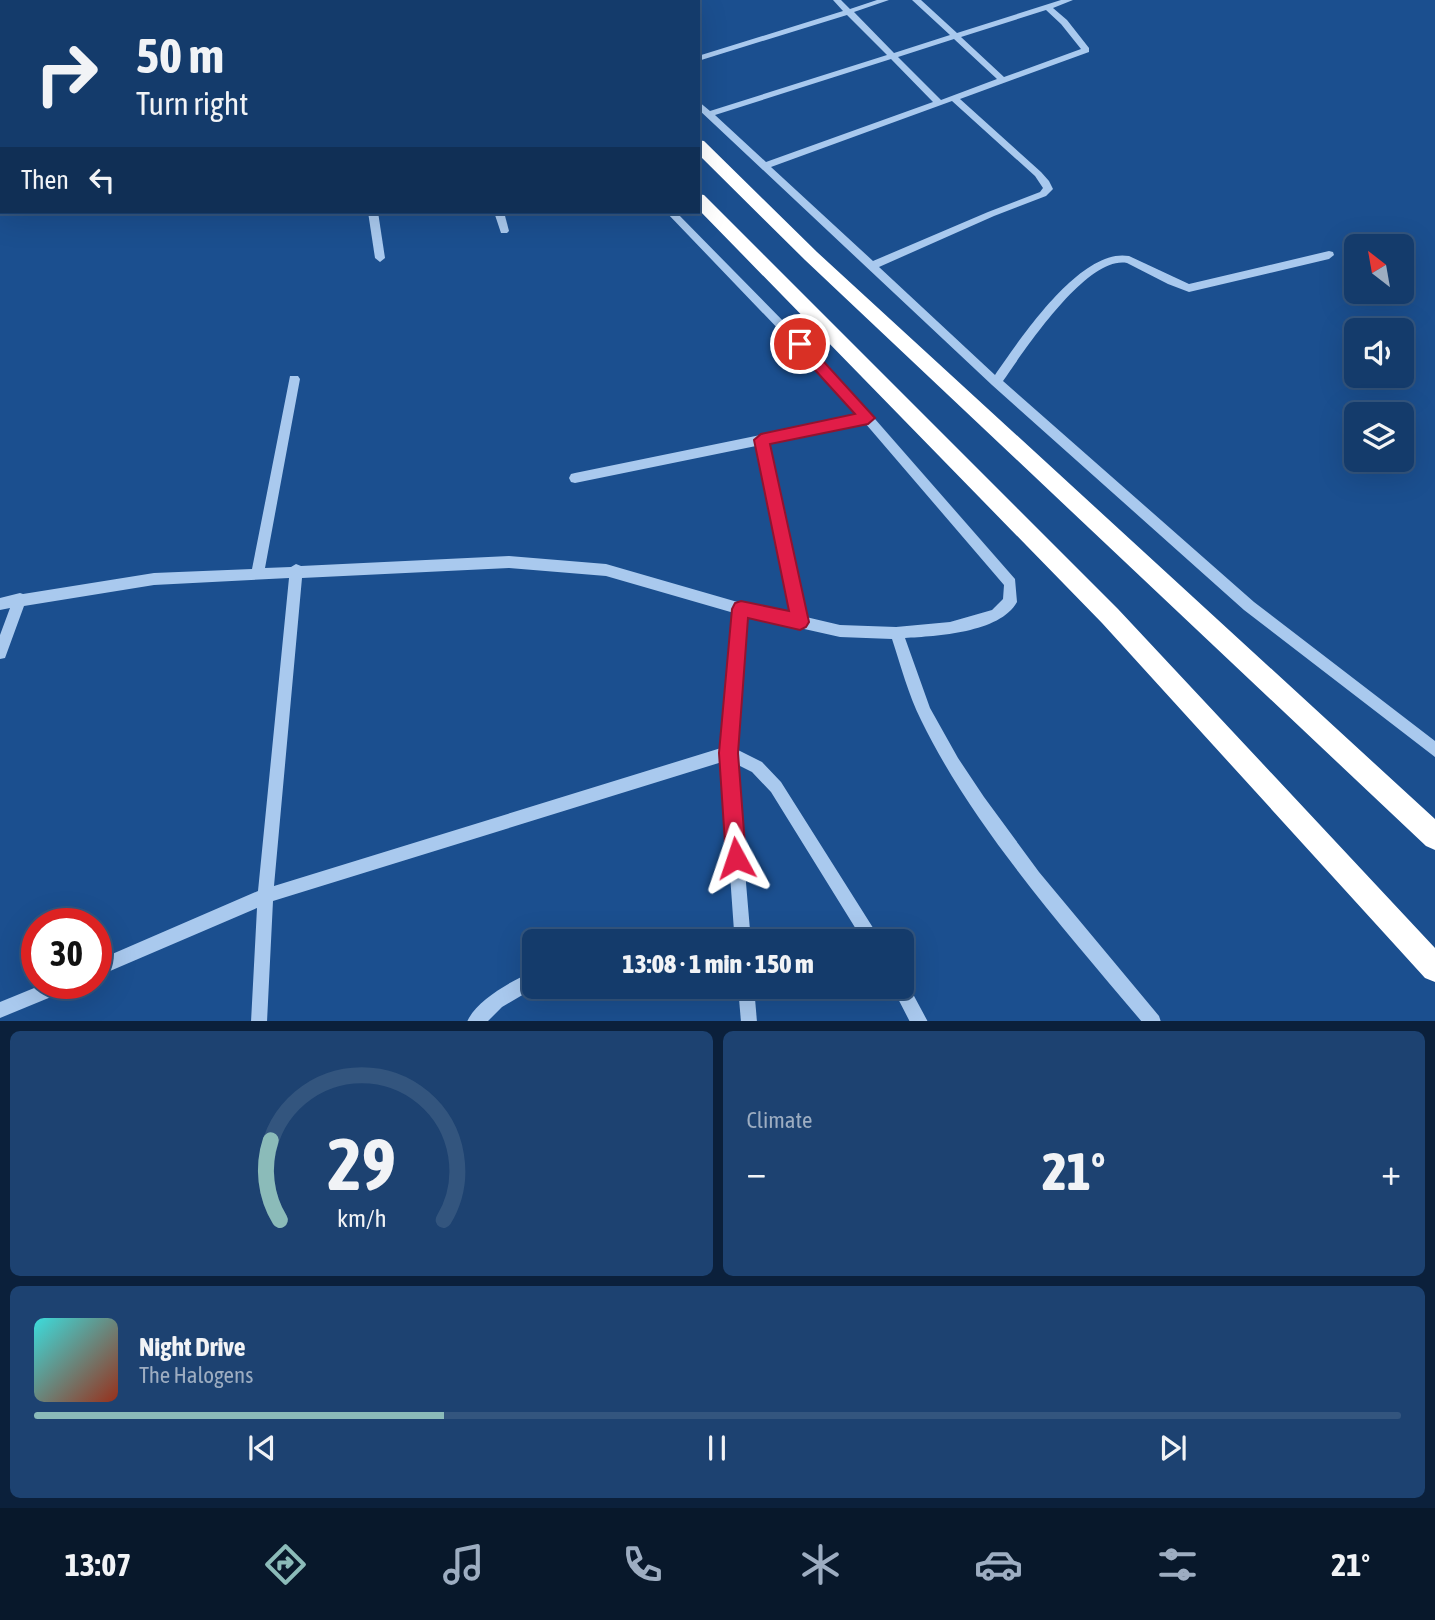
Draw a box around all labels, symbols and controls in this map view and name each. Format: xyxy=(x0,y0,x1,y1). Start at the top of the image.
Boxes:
text: 50 m xyxy=(136,27,224,83)
icon: right xyxy=(21,28,112,119)
text: Turn right xyxy=(136,85,249,122)
icon: left xyxy=(83,161,121,199)
text: Then xyxy=(21,165,69,195)
north arrow xyxy=(1344,234,1414,304)
map controls xyxy=(1344,234,1414,472)
pin xyxy=(770,314,830,374)
button: sound xyxy=(1344,318,1414,388)
icon: arrive xyxy=(781,325,819,363)
button: layers xyxy=(1344,402,1414,472)
position arrow xyxy=(699,821,773,895)
speed limit sign: 30 xyxy=(21,908,112,999)
text: 13:08 · 1 min · 150 m xyxy=(622,949,814,979)
text: Climate xyxy=(747,1107,812,1133)
text: 29 xyxy=(327,1122,395,1205)
text: 21° xyxy=(1042,1141,1105,1201)
text: − xyxy=(747,1150,766,1193)
text: + xyxy=(1381,1150,1401,1193)
text: km/h xyxy=(336,1203,386,1231)
text: Night Drive xyxy=(139,1332,246,1362)
text: The Halogens xyxy=(139,1362,253,1388)
icon: previous xyxy=(243,1429,281,1467)
icon: pause xyxy=(698,1429,736,1467)
icon: next xyxy=(1154,1429,1192,1467)
icon: directions xyxy=(261,1540,310,1589)
icon: music xyxy=(439,1540,488,1589)
icon: phone xyxy=(618,1540,667,1589)
icon: climate xyxy=(796,1540,845,1589)
icon: car xyxy=(974,1540,1023,1589)
icon: filters xyxy=(1153,1540,1202,1589)
text: 13:07 xyxy=(65,1546,131,1583)
text: 21° xyxy=(1331,1546,1370,1583)

